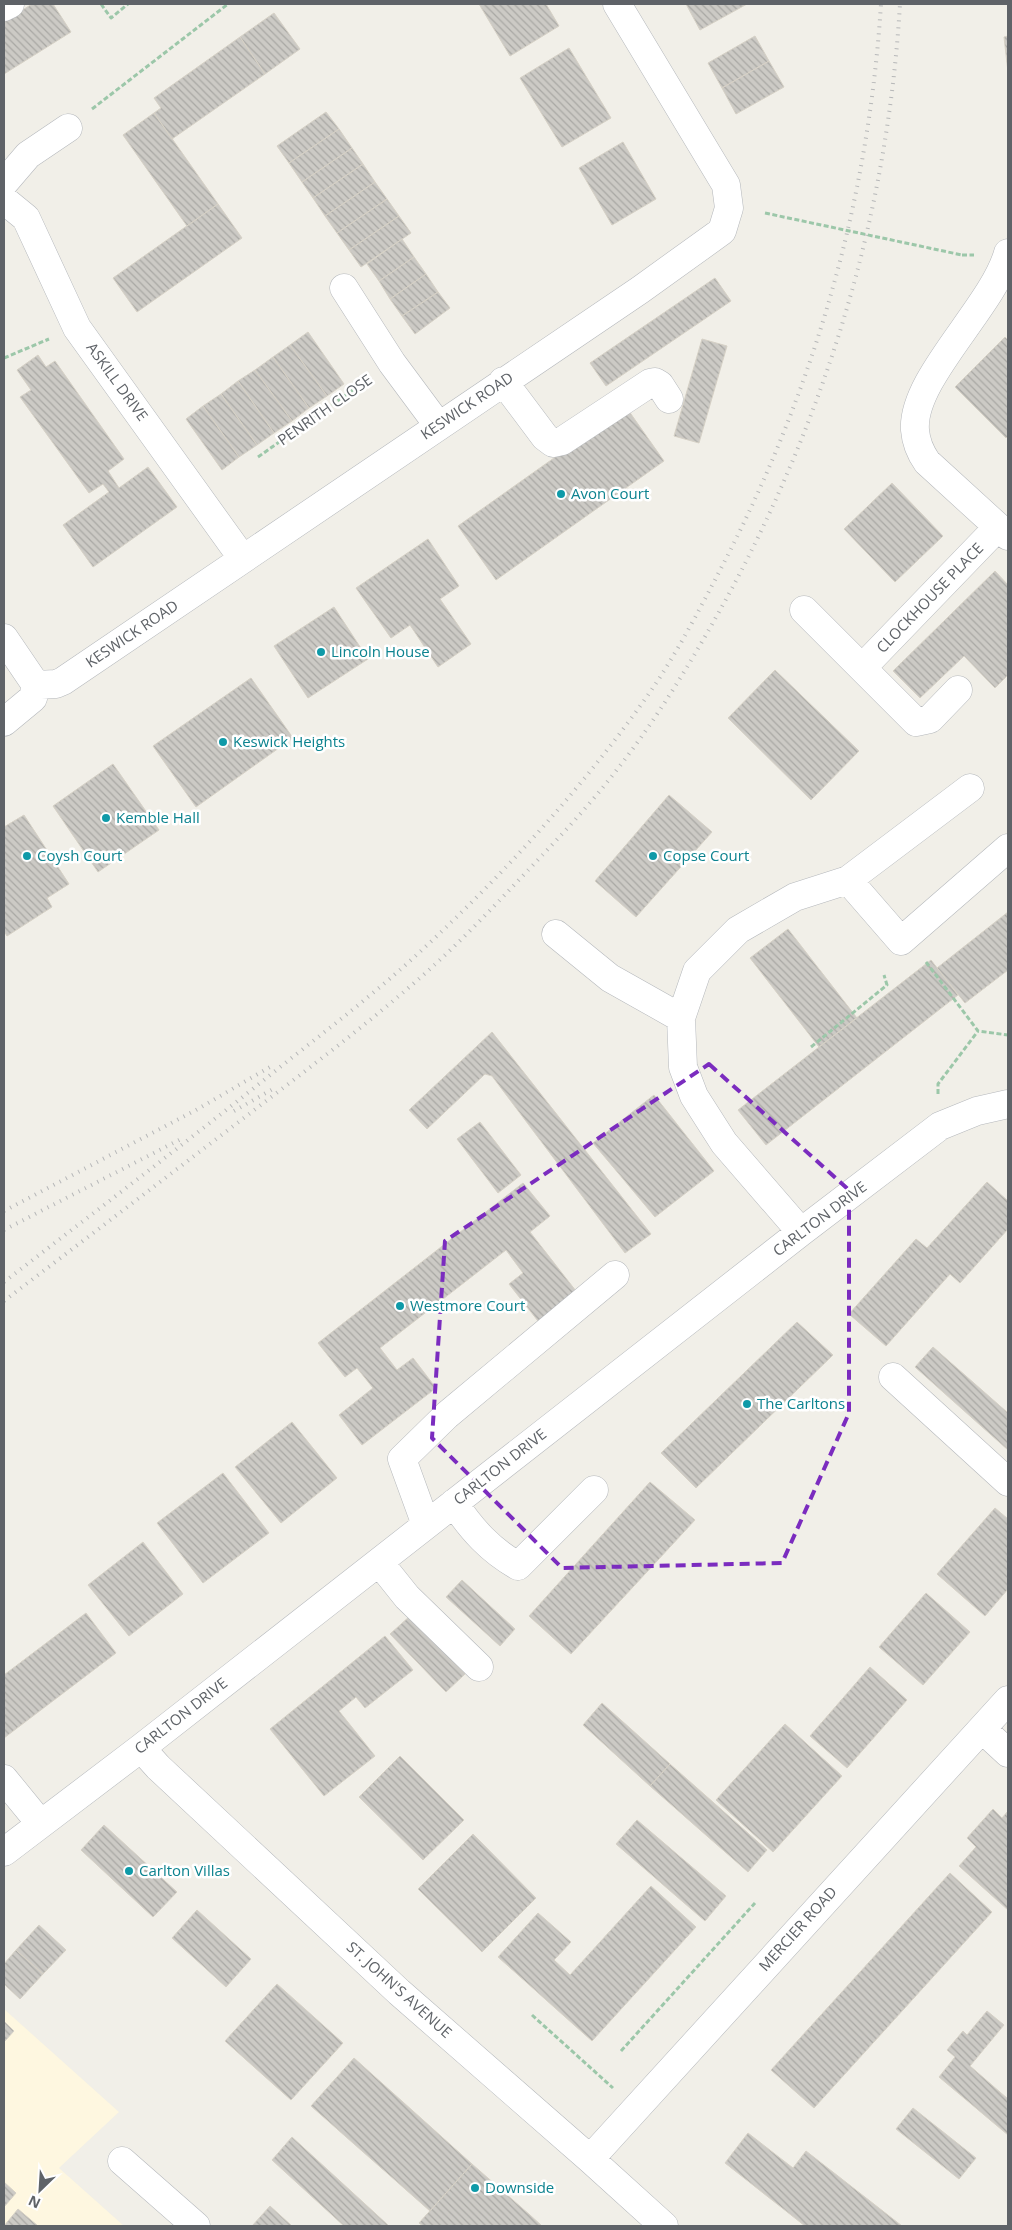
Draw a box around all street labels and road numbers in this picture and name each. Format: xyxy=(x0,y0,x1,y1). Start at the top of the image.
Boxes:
street label: ASKILL DRIVE xyxy=(83,338,153,425)
street label: KESWICK ROAD xyxy=(416,367,517,444)
street label: PENRITH CLOSE xyxy=(273,369,376,449)
street label: CLOCKHOUSE PLACE xyxy=(871,538,987,657)
street label: KESWICK ROAD xyxy=(81,595,182,672)
street label: CARLTON DRIVE xyxy=(768,1176,870,1260)
street label: CARLTON DRIVE xyxy=(449,1424,550,1509)
street label: CARLTON DRIVE xyxy=(130,1673,231,1758)
street label: MERCIER ROAD xyxy=(754,1882,841,1975)
street label: ST. JOHN'S AVENUE xyxy=(343,1937,457,2042)

